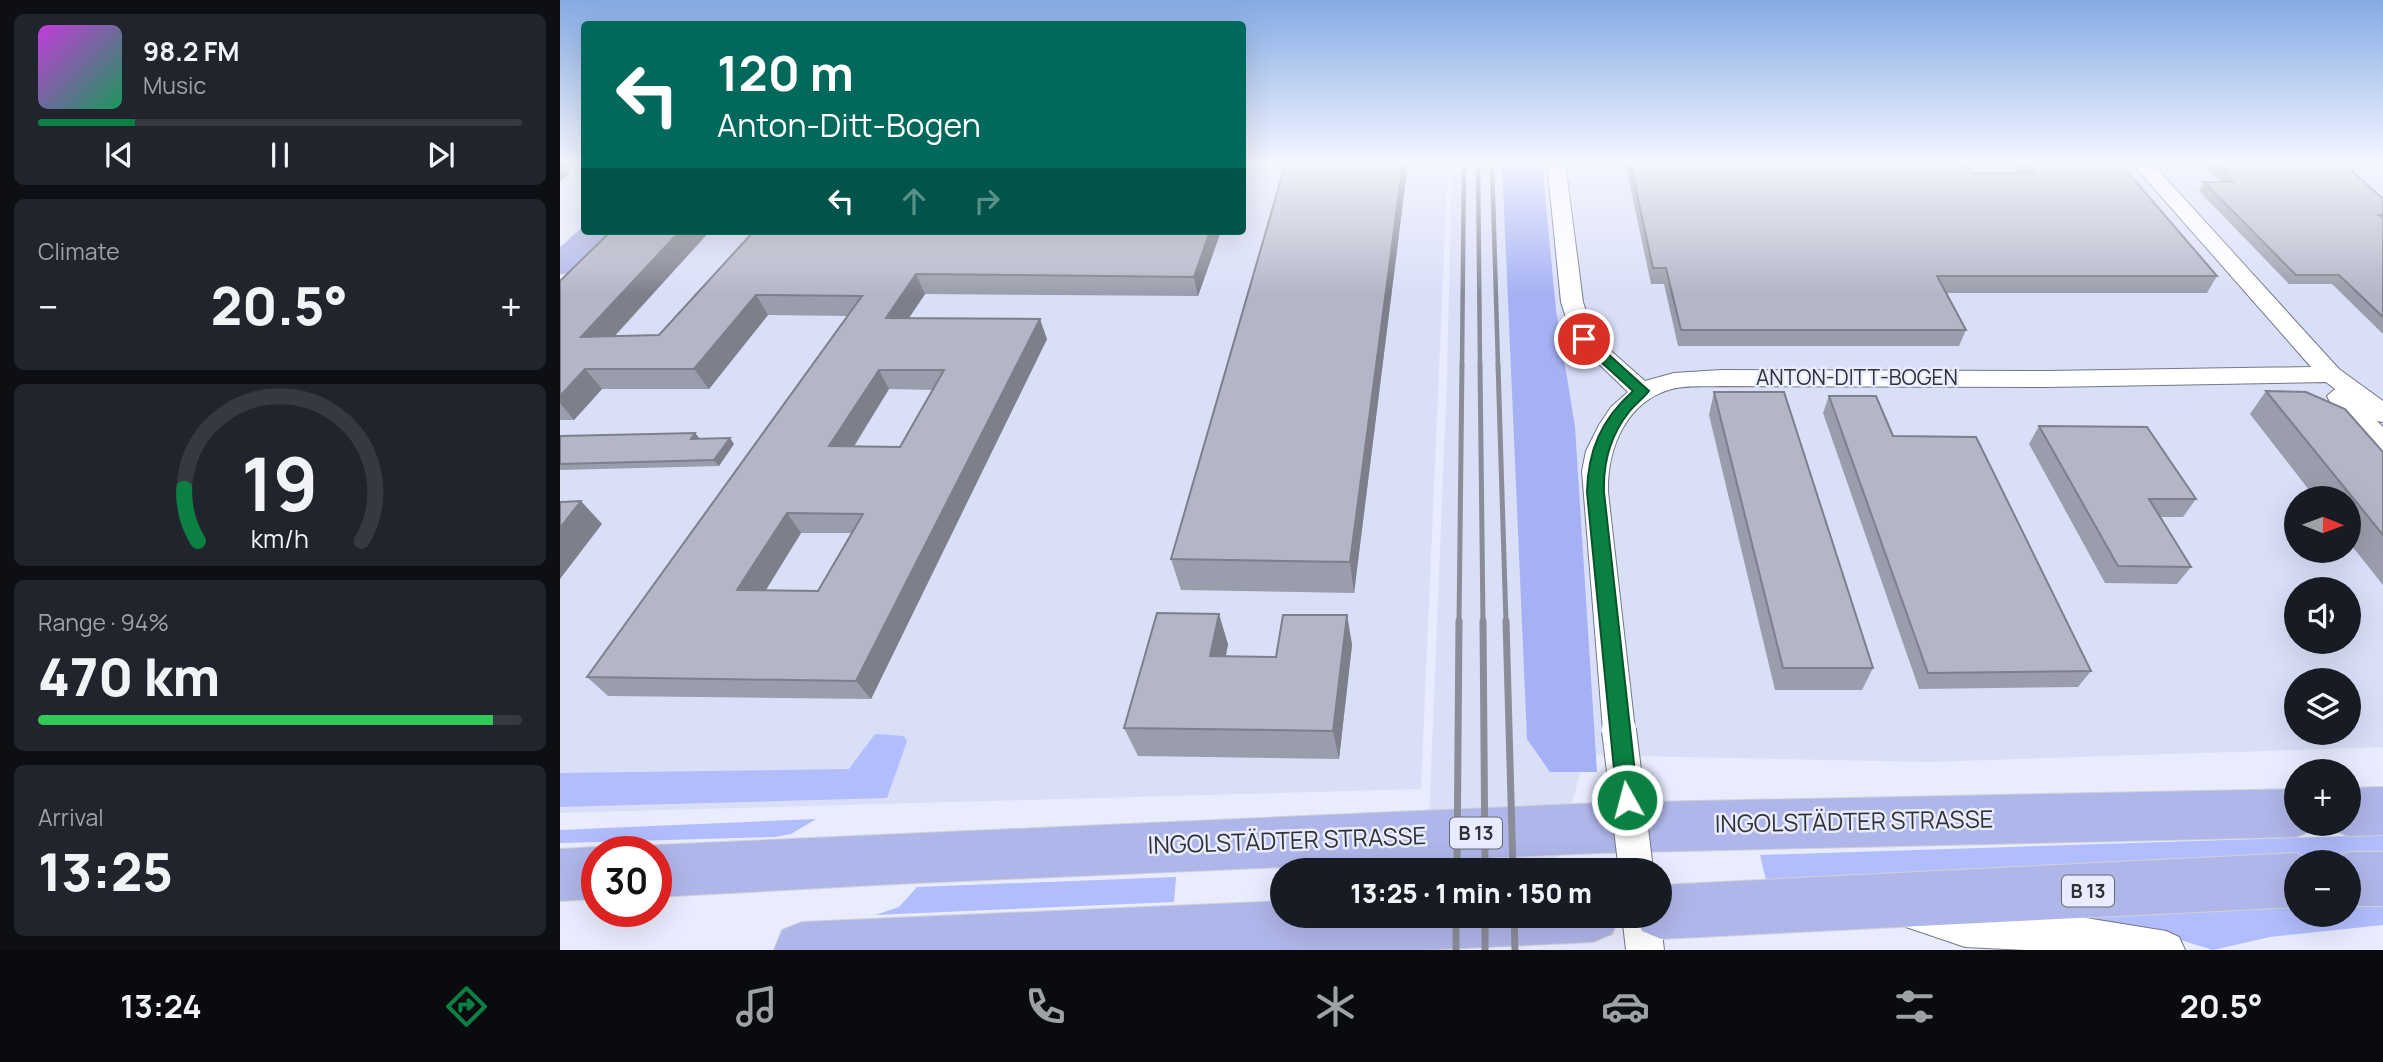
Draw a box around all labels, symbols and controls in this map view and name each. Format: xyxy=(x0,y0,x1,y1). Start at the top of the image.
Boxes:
text: 98.2 FM xyxy=(143,33,240,69)
text: 120 m xyxy=(717,39,854,106)
icon: left xyxy=(602,49,693,140)
text: Music xyxy=(143,69,206,101)
text: Anton-Ditt-Bogen xyxy=(717,103,981,147)
icon: previous xyxy=(100,136,138,174)
icon: pause xyxy=(261,136,299,174)
icon: next xyxy=(422,136,460,174)
icon: left xyxy=(822,182,860,220)
icon: ahead xyxy=(895,182,933,220)
icon: right xyxy=(968,182,1006,220)
text: Climate xyxy=(38,235,120,267)
text: 20.5° xyxy=(211,270,348,341)
text: − xyxy=(38,280,59,332)
text: + xyxy=(500,280,522,332)
pin xyxy=(1554,309,1614,369)
icon: arrive xyxy=(1565,320,1603,358)
street label: ANTON-DITT-BOGEN xyxy=(1756,363,1958,391)
text: 19 xyxy=(241,433,319,533)
north arrow xyxy=(2284,486,2361,564)
map controls xyxy=(2284,486,2361,927)
text: km/h xyxy=(251,521,309,556)
button: sound xyxy=(2284,577,2361,654)
text: Range · 94% xyxy=(38,606,169,638)
text: 470 km xyxy=(38,641,220,712)
button: layers xyxy=(2284,668,2361,745)
button: + xyxy=(2284,759,2361,836)
position arrow xyxy=(1590,763,1664,837)
text: Arrival xyxy=(38,801,104,833)
street label: INGOLSTÄDTER STRASSE xyxy=(1714,802,1994,839)
street label: INGOLSTÄDTER STRASSE xyxy=(1147,818,1427,861)
road number: B 13 xyxy=(1450,818,1502,848)
text: 13:25 xyxy=(38,836,173,907)
speed limit sign: 30 xyxy=(581,836,672,927)
button: − xyxy=(2284,850,2361,927)
text: 13:25 · 1 min · 150 m xyxy=(1350,875,1592,911)
road number: B 13 xyxy=(2062,876,2114,906)
icon: directions xyxy=(442,982,491,1031)
icon: music xyxy=(732,982,781,1031)
icon: phone xyxy=(1021,982,1070,1031)
icon: climate xyxy=(1311,982,1360,1031)
icon: car xyxy=(1601,982,1650,1031)
icon: filters xyxy=(1890,982,1939,1031)
text: 13:24 xyxy=(120,984,202,1028)
text: 20.5° xyxy=(2180,984,2263,1028)

